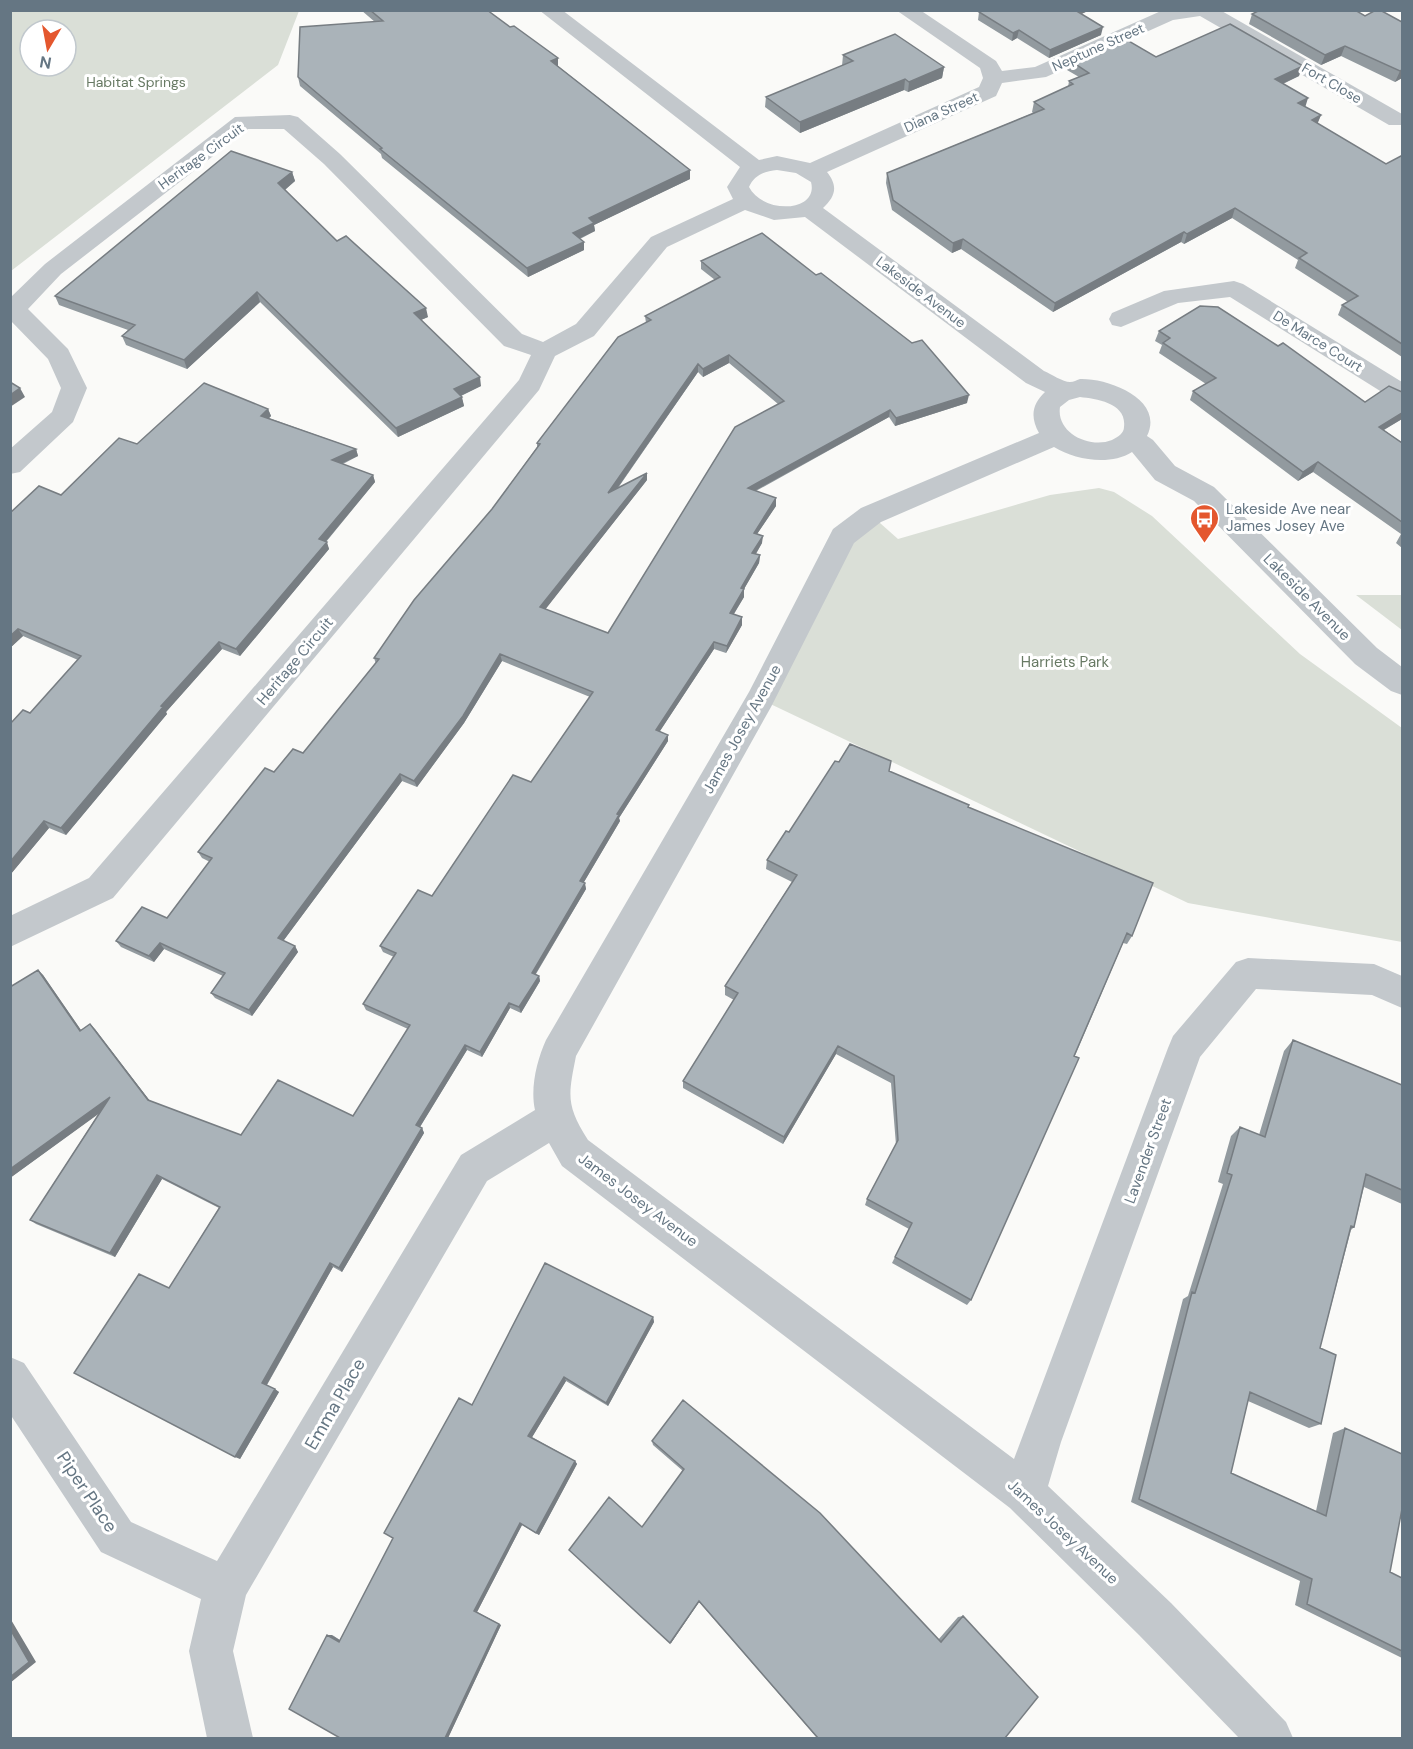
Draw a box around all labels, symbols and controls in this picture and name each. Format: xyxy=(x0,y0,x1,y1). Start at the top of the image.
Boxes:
north arrow xyxy=(18,18,78,78)
street label: Neptune Street xyxy=(1049,19,1147,75)
text: N xyxy=(38,51,53,74)
street label: Fort Close xyxy=(1299,59,1365,107)
park label: Habitat Springs xyxy=(86,73,186,91)
street label: Diana Street xyxy=(901,88,981,136)
street label: Heritage Circuit xyxy=(155,119,247,193)
street label: Lakeside Avenue xyxy=(872,252,970,332)
street label: De Marce Court xyxy=(1270,306,1366,376)
place label: Lakeside Ave near James Josey Ave xyxy=(1226,499,1351,536)
bus stop icon: Lakeside Ave near James Josey Ave xyxy=(1189,502,1221,544)
street label: Lakeside Avenue xyxy=(1259,549,1355,645)
street label: Heritage Circuit xyxy=(252,613,338,709)
park label: Harriets Park xyxy=(1021,652,1110,672)
street label: James Josey Avenue xyxy=(698,661,786,797)
street label: Lavender Street xyxy=(1120,1096,1176,1206)
street label: James Josey Avenue xyxy=(574,1149,702,1251)
street label: Emma Place xyxy=(299,1354,371,1454)
street label: Piper Place xyxy=(51,1447,123,1537)
street label: James Josey Avenue xyxy=(1003,1475,1123,1589)

